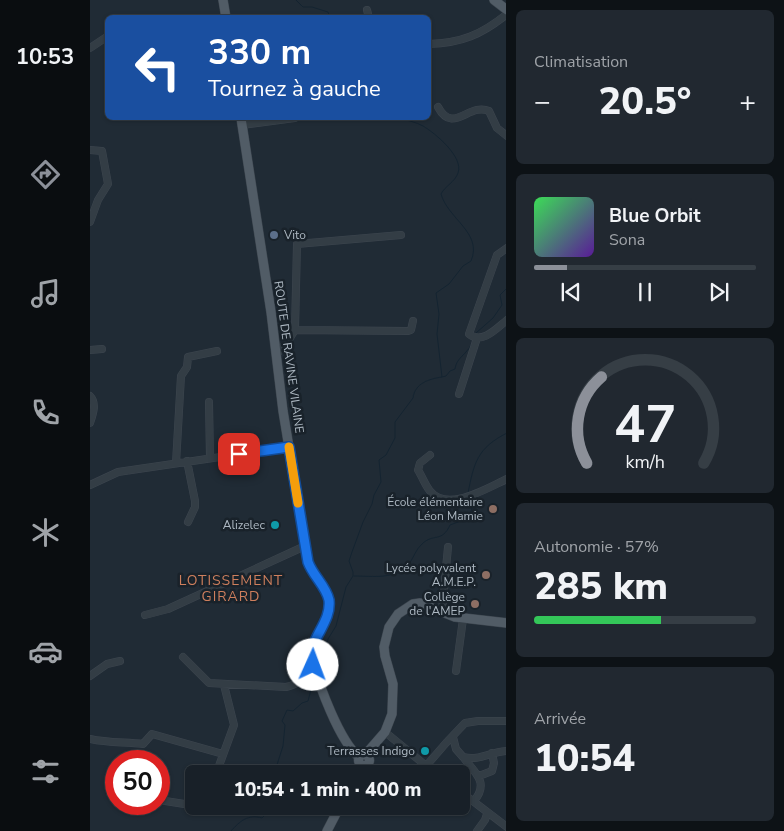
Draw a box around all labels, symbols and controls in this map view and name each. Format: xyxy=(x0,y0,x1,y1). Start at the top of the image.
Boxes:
text: 330 m xyxy=(208,29,311,76)
icon: left xyxy=(125,35,190,100)
text: 10:53 xyxy=(16,42,74,72)
text: Climatisation xyxy=(534,51,628,73)
text: Tournez à gauche xyxy=(208,74,381,104)
text: 20.5° xyxy=(599,76,691,127)
text: − xyxy=(534,83,551,121)
text: + xyxy=(739,83,756,121)
icon: directions xyxy=(28,157,63,192)
text: Blue Orbit xyxy=(609,203,700,229)
place label: Vito xyxy=(283,227,306,243)
marker: Vito xyxy=(268,229,280,241)
text: Sona xyxy=(609,229,645,251)
icon: music xyxy=(28,276,63,311)
icon: previous xyxy=(557,278,585,306)
icon: pause xyxy=(631,278,659,306)
icon: next xyxy=(705,278,733,306)
street label: ROUTE DE RAVINE VILAINE xyxy=(270,280,308,434)
text: 47 xyxy=(614,389,676,460)
icon: phone xyxy=(28,395,63,430)
pin xyxy=(218,433,260,475)
icon: arrive xyxy=(225,440,253,468)
text: km/h xyxy=(625,450,665,474)
place label: École élémentaire Léon Mamie xyxy=(387,494,483,524)
marker: École élémentaire Léon Mamie xyxy=(487,503,499,515)
icon: climate xyxy=(28,515,63,550)
place label: Alizelec xyxy=(223,517,265,533)
marker: Alizelec xyxy=(269,519,281,531)
text: Autonomie · 57% xyxy=(534,536,659,558)
place label: Lycée polyvalent A.M.E.P. xyxy=(386,560,477,590)
text: 285 km xyxy=(534,561,668,612)
marker: Lycée polyvalent A.M.E.P. xyxy=(480,569,492,581)
district label: LOTISSEMENT GIRARD xyxy=(179,571,283,606)
place label: Collège de l'AMEP xyxy=(409,589,465,619)
marker: Collège de l'AMEP xyxy=(469,598,481,610)
icon: car xyxy=(28,634,63,669)
position arrow xyxy=(286,638,338,690)
text: Arrivée xyxy=(534,708,586,730)
text: 10:54 xyxy=(534,733,635,784)
place label: Terrasses Indigo xyxy=(327,743,415,759)
marker: Terrasses Indigo xyxy=(419,745,431,757)
speed limit sign: 50 xyxy=(105,750,170,815)
icon: filters xyxy=(28,754,63,789)
text: 10:54 · 1 min · 400 m xyxy=(234,777,421,803)

